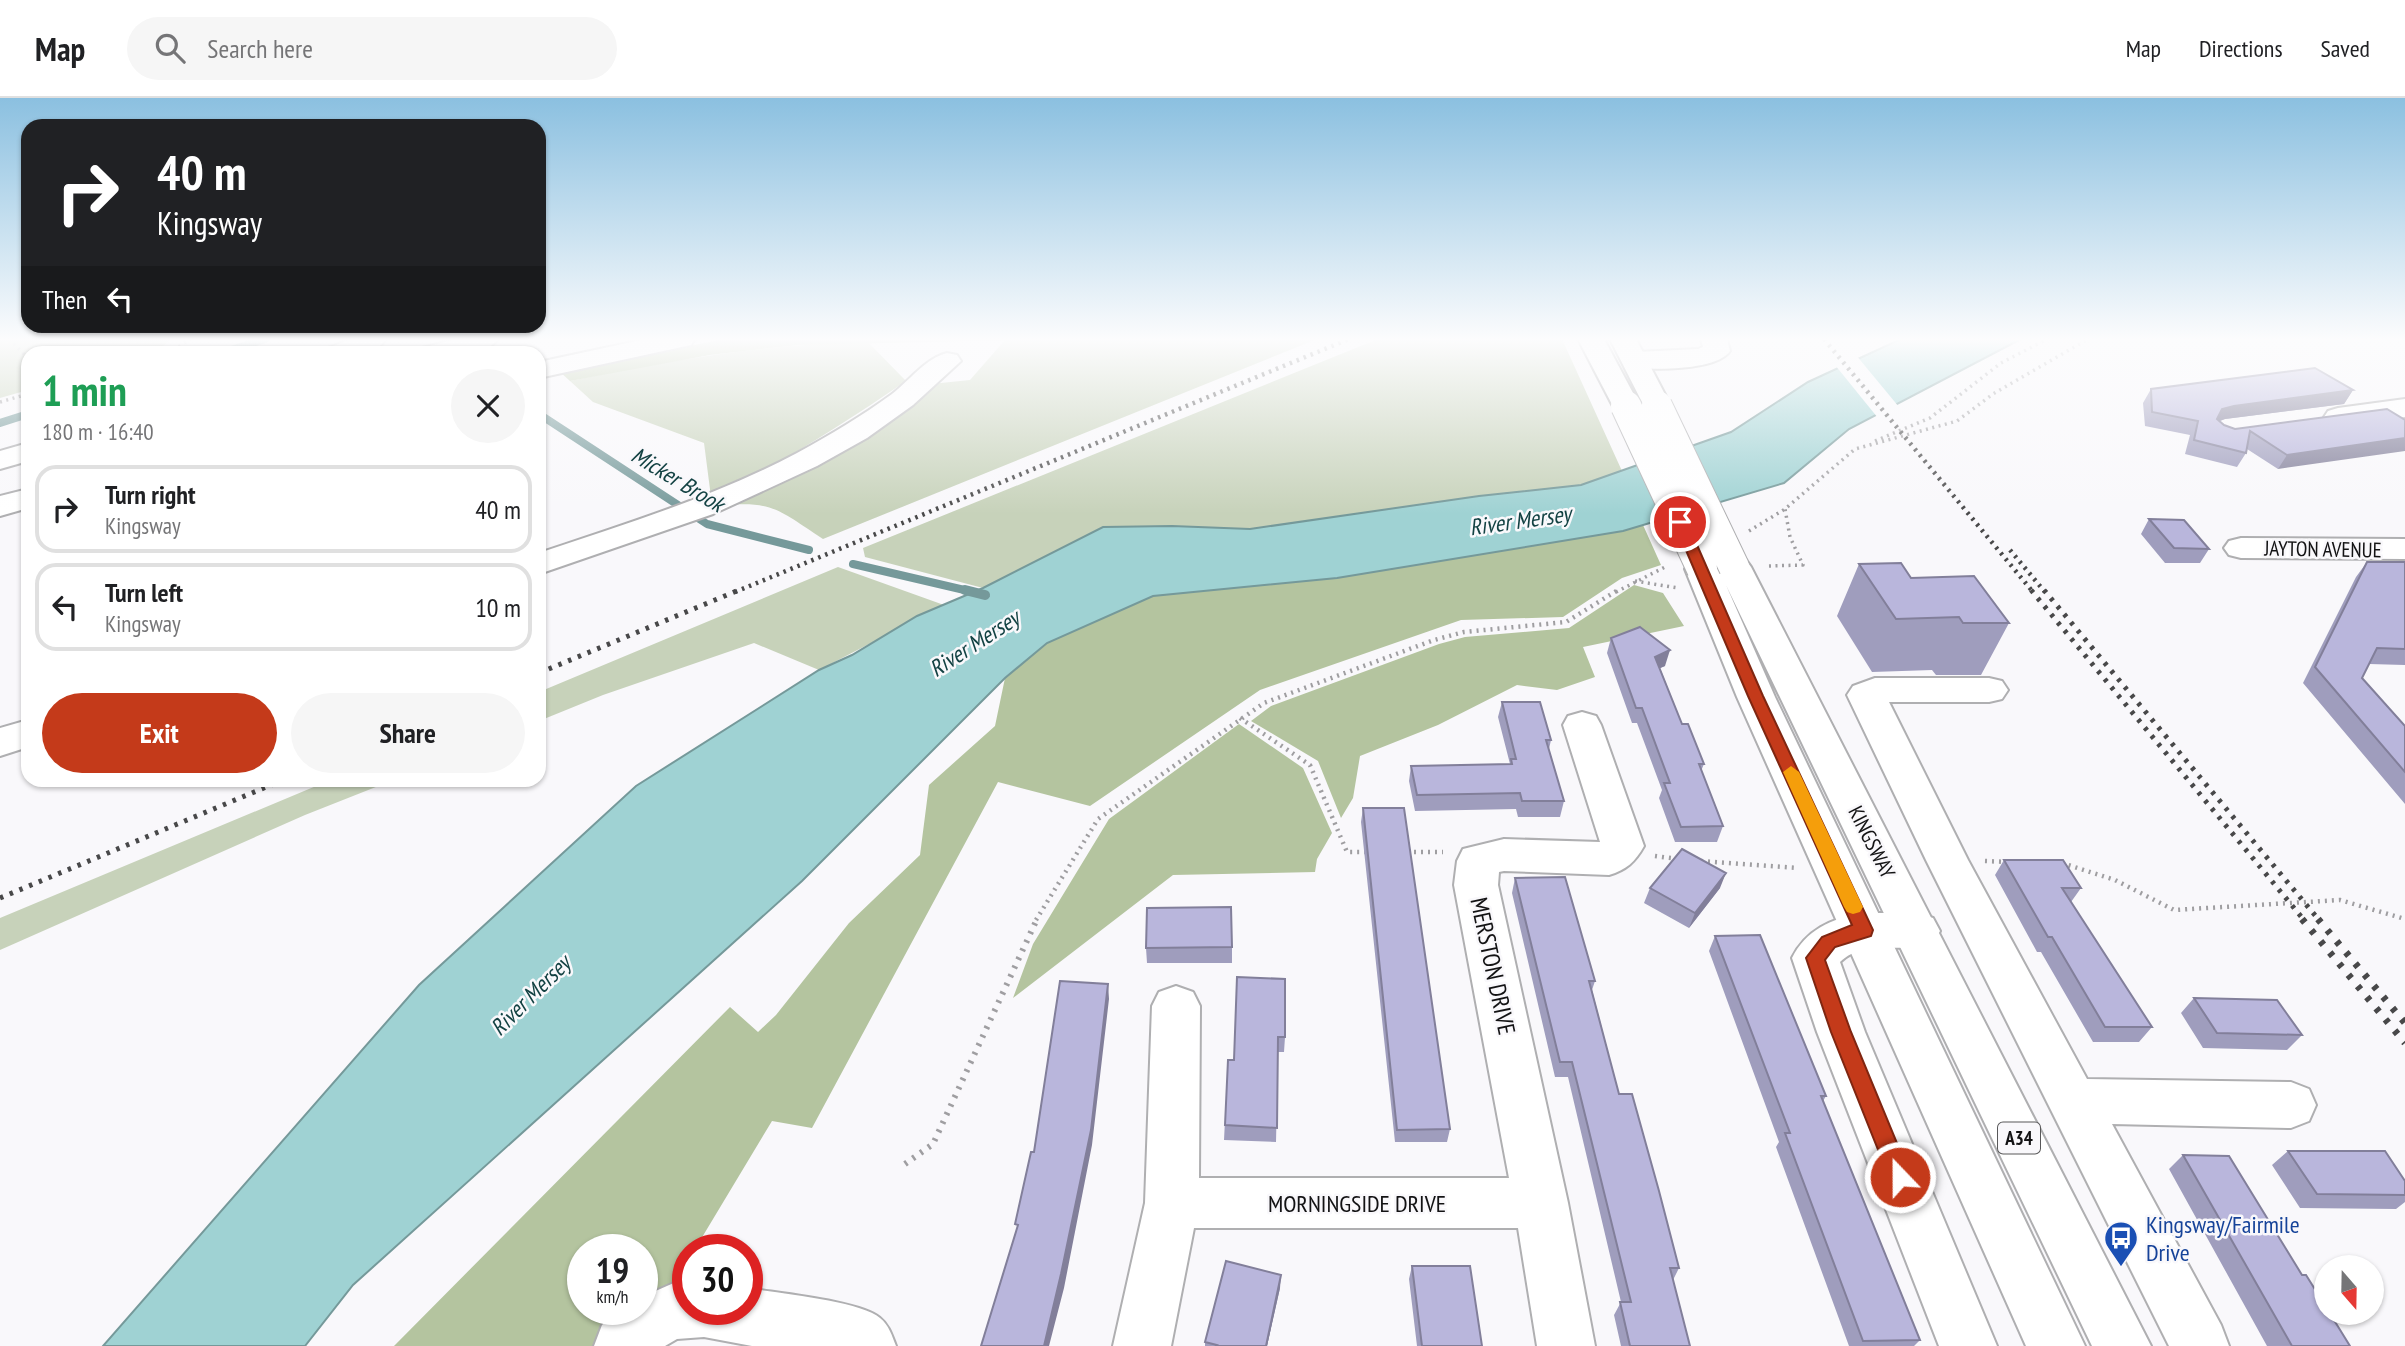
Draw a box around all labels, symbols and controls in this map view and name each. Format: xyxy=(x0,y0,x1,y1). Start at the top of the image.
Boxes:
search box xyxy=(127,17,617,80)
text: Map xyxy=(35,27,85,70)
icon: search xyxy=(151,29,189,67)
text: Search here xyxy=(207,32,313,65)
text: Map xyxy=(2126,33,2161,64)
text: Directions xyxy=(2199,33,2283,64)
text: Saved xyxy=(2321,33,2370,64)
text: 40 m xyxy=(157,140,246,204)
icon: right xyxy=(42,147,133,238)
text: Kingsway xyxy=(157,202,262,244)
icon: left xyxy=(101,280,139,318)
text: Then xyxy=(42,283,87,316)
text: 1 min xyxy=(42,363,127,418)
button: close xyxy=(451,369,525,443)
text: 180 m · 16:40 xyxy=(42,417,154,446)
water label: Micker Brook xyxy=(626,440,732,520)
text: Turn right xyxy=(105,478,196,511)
icon: right xyxy=(46,490,84,528)
pin xyxy=(1650,492,1710,552)
text: 40 m xyxy=(475,493,521,526)
water label: River Mersey xyxy=(1468,498,1576,541)
icon: arrive xyxy=(1661,503,1699,541)
text: Kingsway xyxy=(105,511,181,540)
street label: JAYTON AVENUE xyxy=(2263,534,2382,564)
text: Turn left xyxy=(105,576,183,609)
icon: left xyxy=(46,588,84,626)
text: 10 m xyxy=(475,591,521,624)
water label: River Mersey xyxy=(923,601,1027,683)
text: Kingsway xyxy=(105,609,181,638)
button: Exit xyxy=(42,693,277,773)
button: Share xyxy=(291,693,525,773)
street label: KINGSWAY xyxy=(1842,801,1902,883)
street label: MERSTON DRIVE xyxy=(1463,895,1523,1037)
water label: River Mersey xyxy=(484,946,579,1041)
road number: A34 xyxy=(1998,1122,2040,1154)
position arrow xyxy=(1863,1140,1937,1214)
street label: MORNINGSIDE DRIVE xyxy=(1268,1188,1446,1219)
place label: Kingsway/Fairmile Drive xyxy=(2146,1209,2300,1268)
bus stop icon: Kingsway/Fairmile Drive xyxy=(2102,1219,2140,1268)
speed limit sign: 30 xyxy=(672,1234,763,1325)
text: 19 xyxy=(596,1247,629,1293)
north arrow xyxy=(2314,1255,2384,1325)
map controls xyxy=(2314,1255,2384,1325)
text: km/h xyxy=(597,1285,628,1308)

